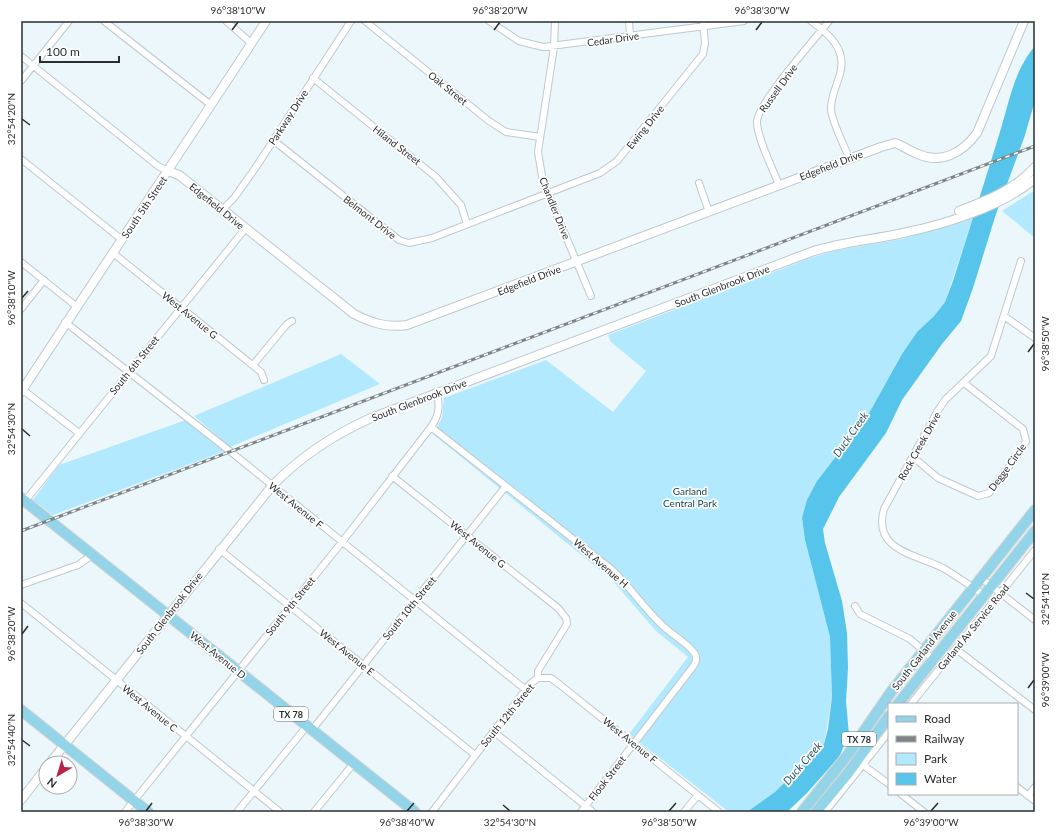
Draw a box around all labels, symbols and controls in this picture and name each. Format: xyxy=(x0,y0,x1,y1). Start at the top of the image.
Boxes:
text: 96°38'10"W xyxy=(210,4,266,16)
text: 96°38'20"W xyxy=(472,4,528,16)
text: 96°38'30"W xyxy=(734,4,790,16)
street label: Cedar Drive xyxy=(586,29,640,49)
scale bar xyxy=(40,38,119,64)
text: 100 m xyxy=(46,44,80,59)
street label: Russell Drive xyxy=(756,62,800,114)
street label: Oak Street xyxy=(426,69,470,108)
street label: Parkway Drive xyxy=(266,87,310,147)
text: 32°54'20"N xyxy=(5,93,17,145)
street label: Ewing Drive xyxy=(624,103,666,151)
street label: Hiland Street xyxy=(371,123,424,168)
street label: Edgefield Drive xyxy=(798,147,864,183)
street label: South 5th Street xyxy=(119,173,169,240)
street label: Chandler Drive xyxy=(537,175,573,241)
street label: Edgefield Drive xyxy=(187,180,247,232)
street label: Belmont Drive xyxy=(341,193,399,241)
street label: Edgefield Drive xyxy=(496,262,562,298)
street label: South Glenbrook Drive xyxy=(673,262,771,310)
text: 96°38'10"W xyxy=(5,270,17,326)
street label: West Avenue G xyxy=(160,289,220,341)
text: 96°38'50"W xyxy=(1039,316,1051,372)
street label: South 6th Street xyxy=(107,333,162,397)
street label: South Glenbrook Drive xyxy=(370,376,468,424)
text: 32°54'30"N xyxy=(5,403,17,455)
water label: Duck Creek xyxy=(830,408,871,459)
street label: Rock Creek Drive xyxy=(895,410,943,482)
street label: Degge Circle xyxy=(986,441,1028,493)
street label: West Avenue F xyxy=(266,479,326,531)
park label: Garland Central Park xyxy=(663,485,718,509)
street label: West Avenue G xyxy=(448,518,508,570)
street label: West Avenue H xyxy=(571,536,631,590)
street label: South Glenbrook Drive xyxy=(133,570,205,656)
text: 32°54'10"N xyxy=(1039,573,1051,625)
street label: South 9th Street xyxy=(263,574,318,638)
street label: South 10th Street xyxy=(380,574,438,642)
street label: Garland Av Service Road xyxy=(935,582,1011,672)
text: 96°38'20"W xyxy=(5,606,17,662)
street label: South Garland Avenue xyxy=(889,608,959,692)
street label: West Avenue E xyxy=(317,626,377,678)
street label: West Avenue D xyxy=(188,629,249,681)
text: 96°39'00"W xyxy=(1039,652,1051,708)
street label: South 12th Street xyxy=(478,681,536,749)
street label: West Avenue C xyxy=(120,682,180,734)
legend xyxy=(888,703,1018,795)
road number: TX 78 xyxy=(274,707,308,721)
text: Road xyxy=(924,711,951,726)
text: 32°54'40"N xyxy=(5,714,17,766)
street label: West Avenue F xyxy=(600,714,660,766)
text: Railway xyxy=(924,731,965,746)
road number: TX 78 xyxy=(842,732,876,746)
water label: Duck Creek xyxy=(780,738,825,787)
text: Park xyxy=(924,751,948,766)
street label: Flook Street xyxy=(586,753,628,803)
north arrow xyxy=(38,755,78,795)
text: Water xyxy=(924,771,957,786)
text: N xyxy=(44,776,59,791)
text: 96°38'30"W xyxy=(118,816,174,828)
text: 96°38'40"W xyxy=(379,816,435,828)
text: 32°54'30"N xyxy=(484,816,536,828)
text: 96°38'50"W xyxy=(641,816,697,828)
text: 96°39'00"W xyxy=(903,816,959,828)

